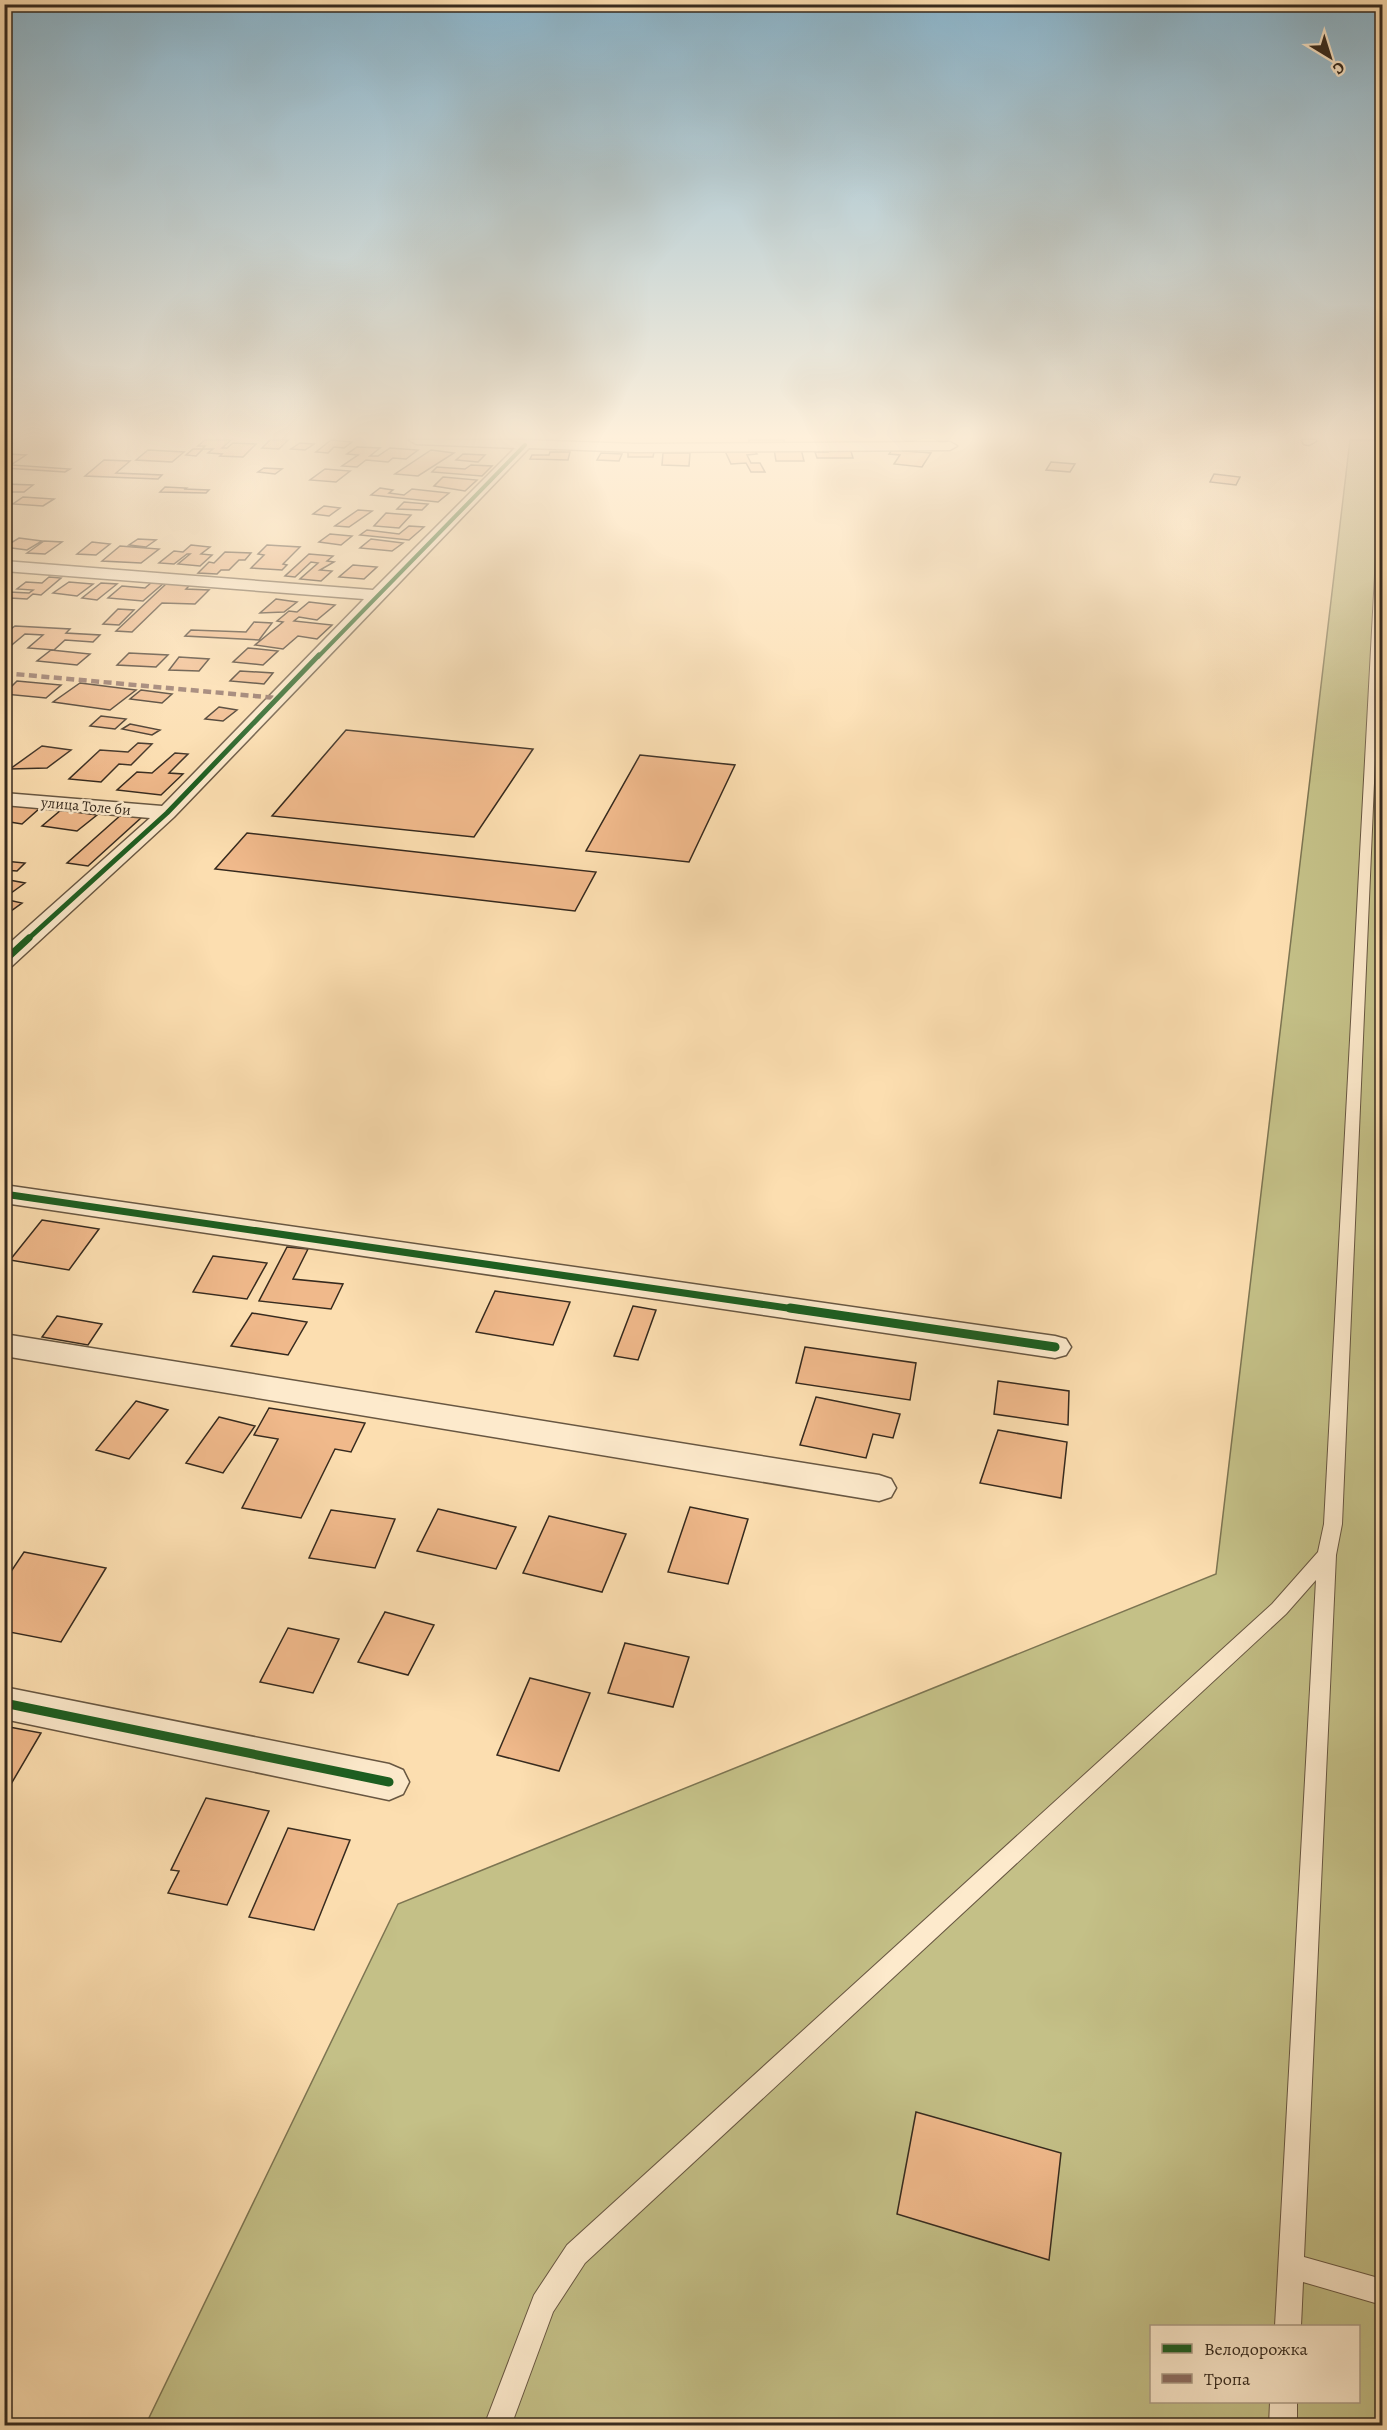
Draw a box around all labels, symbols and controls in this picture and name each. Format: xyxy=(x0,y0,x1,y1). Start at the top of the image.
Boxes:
north arrow xyxy=(1300,27,1360,87)
text: С xyxy=(1328,56,1349,80)
street label: улица Толе би xyxy=(39,792,132,820)
legend xyxy=(1150,2325,1360,2403)
text: Велодорожка xyxy=(1204,2337,1309,2361)
text: Тропа xyxy=(1204,2367,1251,2391)

